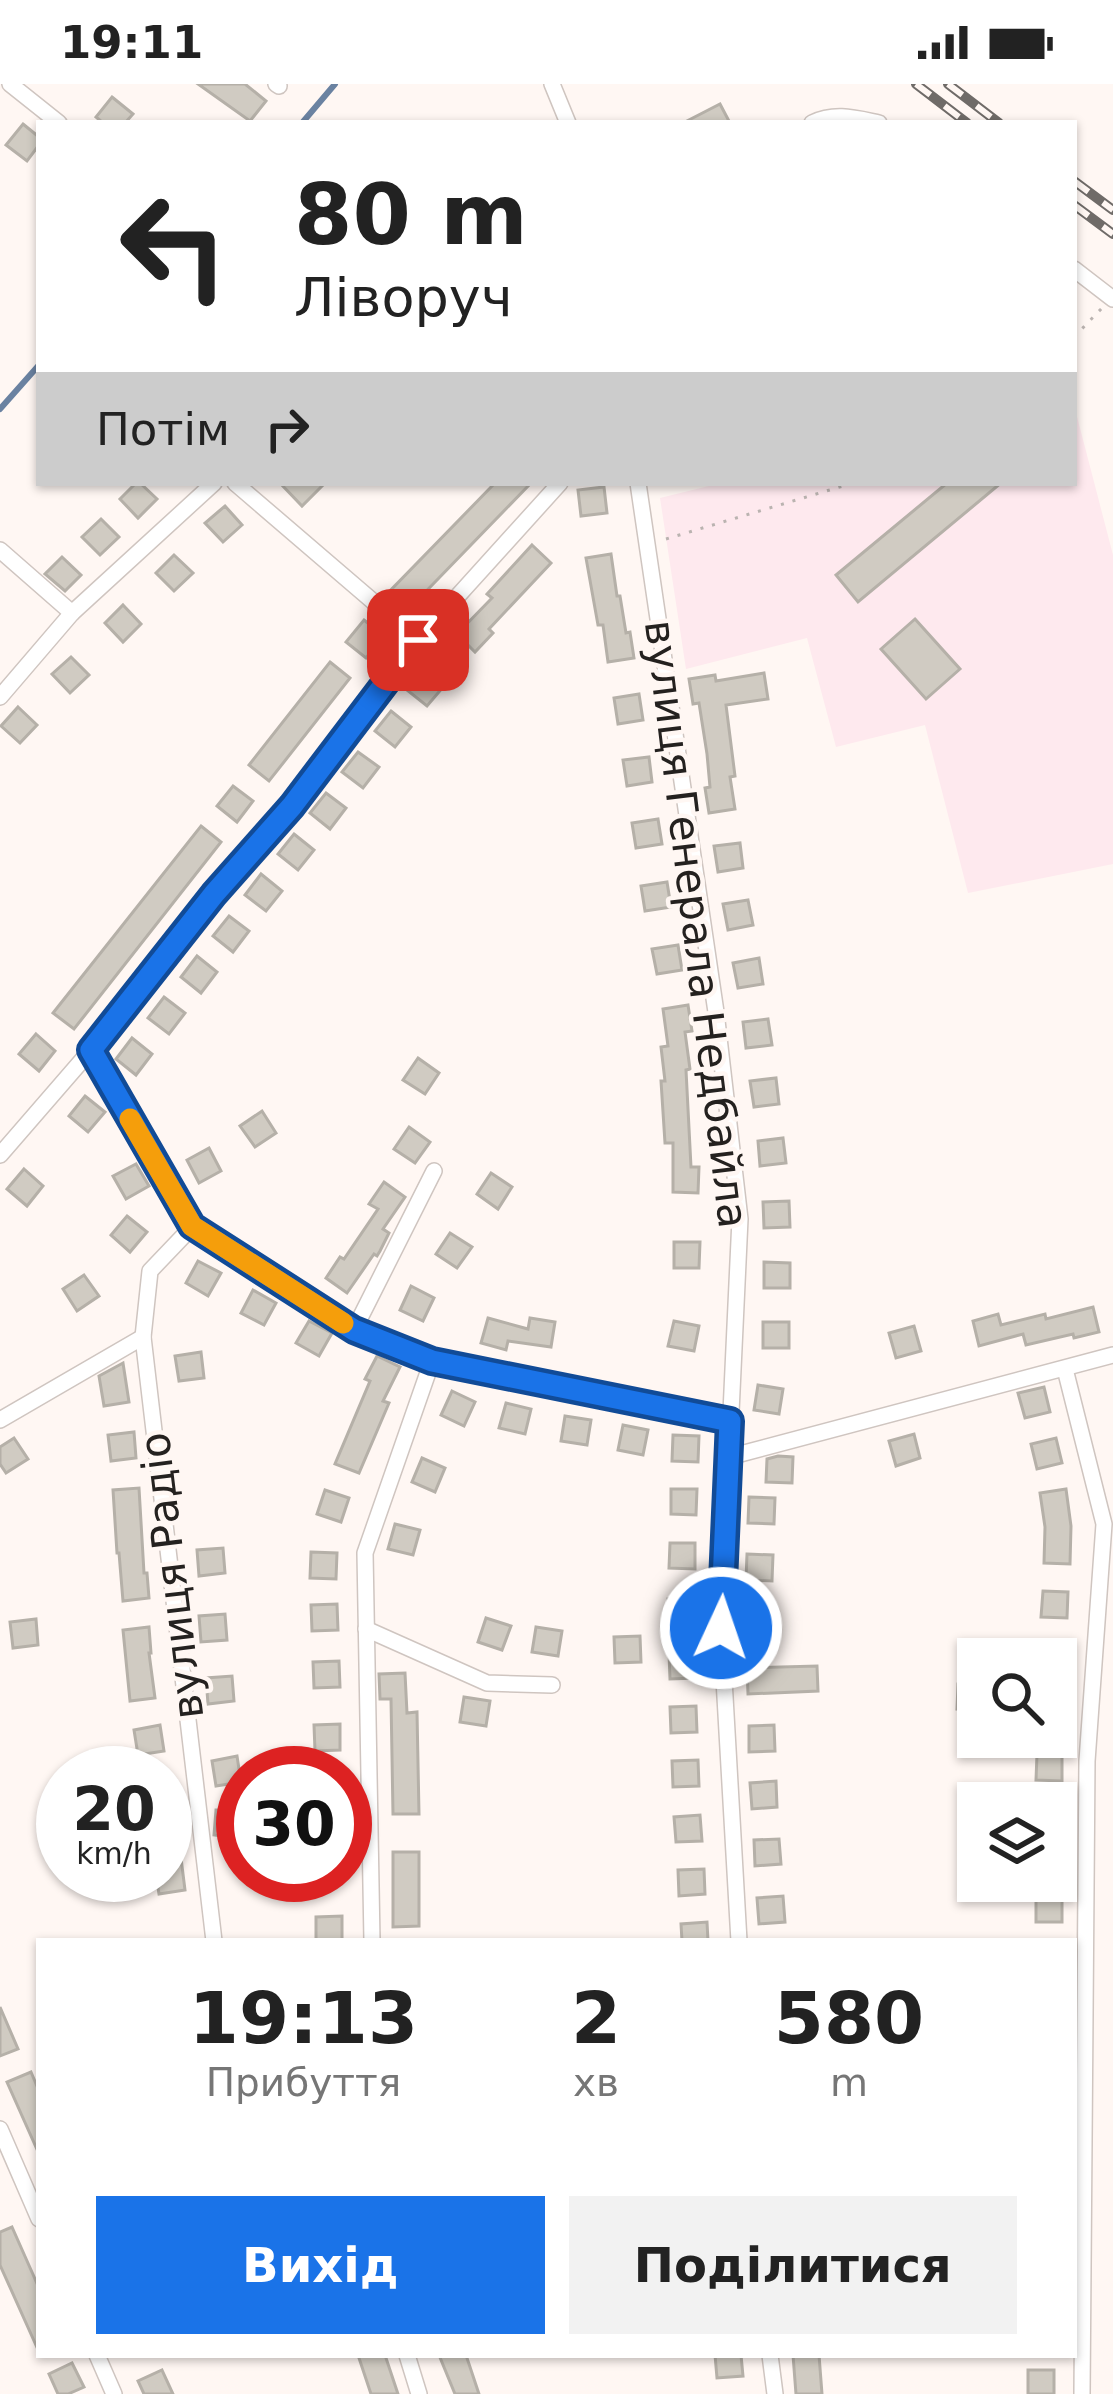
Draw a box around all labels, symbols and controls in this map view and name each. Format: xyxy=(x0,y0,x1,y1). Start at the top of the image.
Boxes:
text: 19:11 xyxy=(60,16,203,69)
text: 80 m xyxy=(294,166,528,264)
icon: left xyxy=(96,168,252,324)
text: Ліворуч xyxy=(294,266,513,329)
icon: right xyxy=(254,396,320,462)
text: Потім xyxy=(96,403,230,456)
pin xyxy=(367,589,469,691)
icon: arrive xyxy=(385,607,451,673)
street label: вулиця Генерала Недбайла xyxy=(635,617,758,1231)
street label: вулиця Радіо xyxy=(130,1430,213,1722)
position arrow xyxy=(658,1565,784,1691)
map controls xyxy=(957,1638,1077,1902)
button: search xyxy=(957,1638,1077,1758)
speed limit sign: 30 xyxy=(216,1746,372,1902)
text: 20 xyxy=(72,1774,156,1844)
button: layers xyxy=(957,1782,1077,1902)
text: km/h xyxy=(76,1836,152,1871)
text: 19:13 xyxy=(189,1976,418,2060)
text: 2 xyxy=(571,1976,621,2060)
text: 580 xyxy=(774,1976,924,2060)
text: Прибуття xyxy=(206,2060,401,2105)
text: хв xyxy=(573,2060,619,2105)
text: m xyxy=(830,2060,868,2105)
button: Вихід xyxy=(96,2196,545,2334)
button: Поділитися xyxy=(569,2196,1017,2334)

